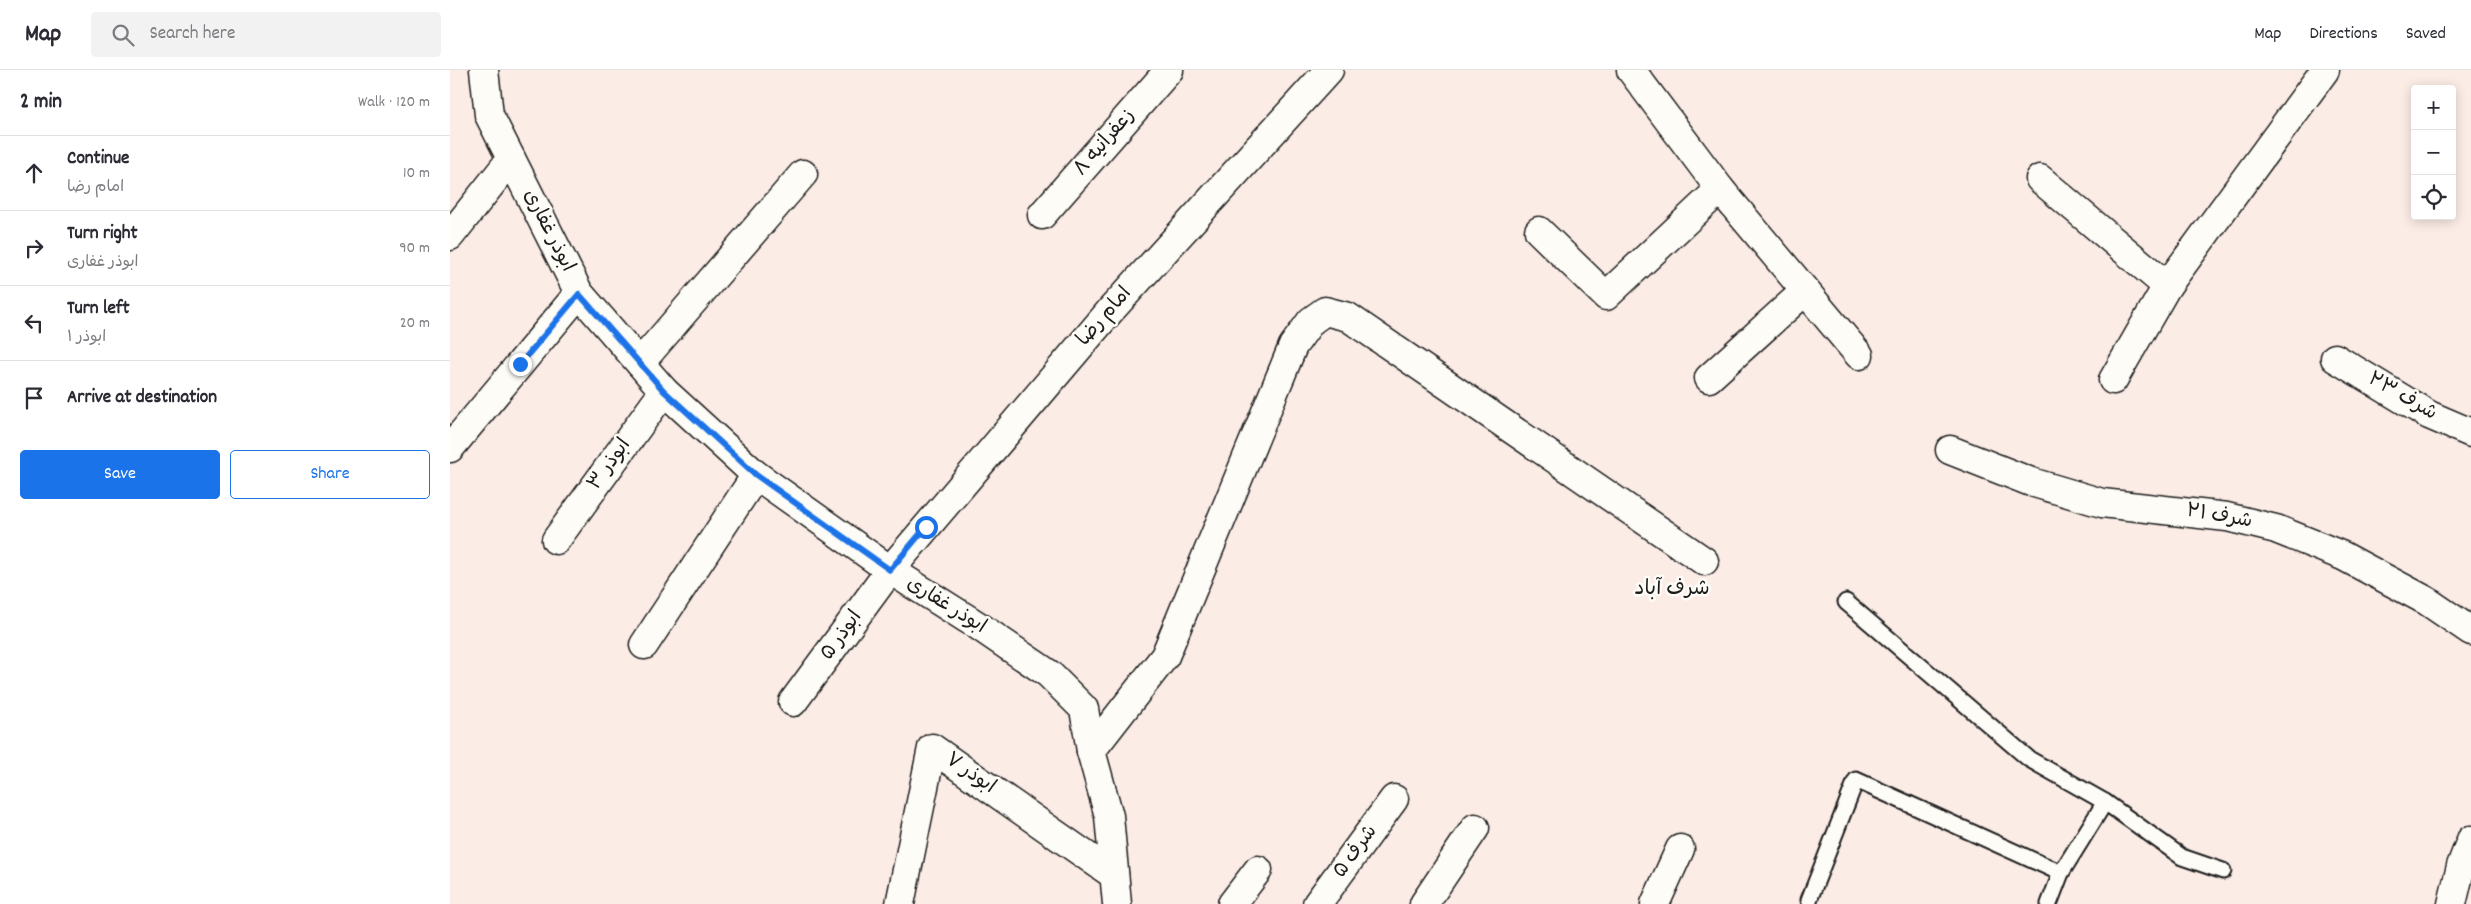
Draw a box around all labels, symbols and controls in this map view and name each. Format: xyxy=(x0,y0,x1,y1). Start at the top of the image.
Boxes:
search box xyxy=(91,12,441,57)
text: Map xyxy=(25,18,61,52)
icon: search xyxy=(109,21,137,49)
text: Search here xyxy=(149,21,235,48)
text: Map xyxy=(2254,22,2281,47)
text: Directions xyxy=(2309,22,2378,47)
text: Saved xyxy=(2406,22,2446,47)
map controls xyxy=(2411,85,2456,220)
button: + xyxy=(2411,85,2456,130)
text: 2 min xyxy=(20,88,62,118)
text: Walk · 120 m xyxy=(358,91,430,114)
street label: زعفرانیه ۸ xyxy=(1068,103,1142,183)
button: − xyxy=(2411,130,2456,175)
text: Continue xyxy=(67,146,129,173)
icon: ahead xyxy=(20,159,48,187)
text: 10 m xyxy=(403,162,430,185)
button: locate xyxy=(2411,175,2456,220)
text: امام رضا xyxy=(67,176,124,199)
street label: ابوذر غفاری xyxy=(515,185,581,277)
text: Turn right xyxy=(67,221,138,248)
icon: right xyxy=(20,234,48,262)
text: 90 m xyxy=(399,237,430,260)
text: ابوذر غفاری xyxy=(67,251,139,274)
street label: امام رضا xyxy=(1071,281,1139,353)
text: Turn left xyxy=(67,296,130,323)
icon: left xyxy=(20,309,48,337)
text: 20 m xyxy=(400,312,430,335)
text: ابوذر ۱ xyxy=(67,326,106,349)
route end xyxy=(509,353,532,376)
street label: شرف ۲۳ xyxy=(2362,366,2442,428)
icon: arrive xyxy=(20,384,48,412)
text: Arrive at destination xyxy=(67,385,217,412)
street label: ابوذر ۳ xyxy=(582,433,638,497)
button: Save xyxy=(20,450,220,499)
button: Share xyxy=(230,450,430,499)
street label: شرف ۲۱ xyxy=(2184,497,2254,537)
route start xyxy=(915,516,938,539)
street label: ابوذر غفاری xyxy=(901,570,991,642)
district label: شرف آباد xyxy=(1634,575,1710,605)
street label: ابوذر ۵ xyxy=(814,605,870,667)
street label: ابوذر ۷ xyxy=(939,747,1001,801)
street label: شرف ۵ xyxy=(1327,820,1385,884)

